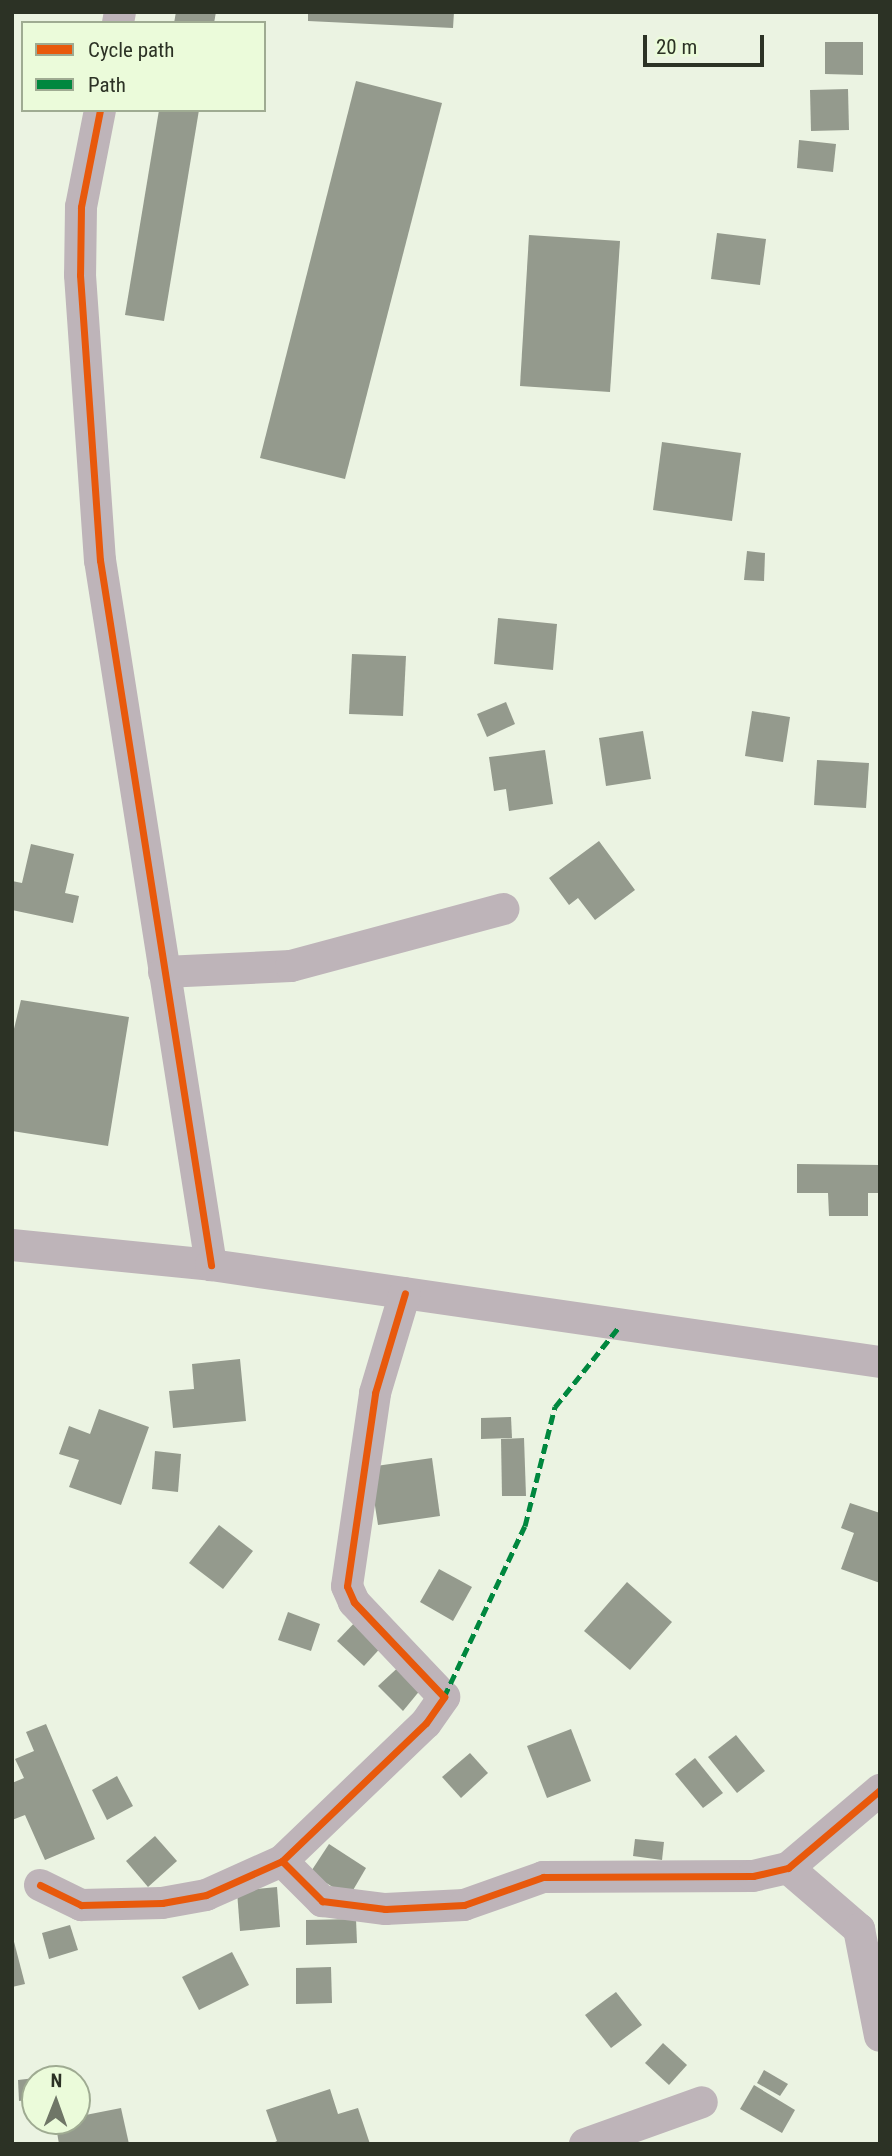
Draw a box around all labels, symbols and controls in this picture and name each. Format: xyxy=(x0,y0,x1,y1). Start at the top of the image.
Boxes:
legend xyxy=(21,21,266,112)
scale bar xyxy=(647,21,768,65)
text: 20 m xyxy=(656,35,697,59)
text: Cycle path xyxy=(88,38,174,62)
text: Path xyxy=(88,73,126,97)
north arrow xyxy=(21,2065,91,2135)
text: N xyxy=(50,2069,62,2092)

